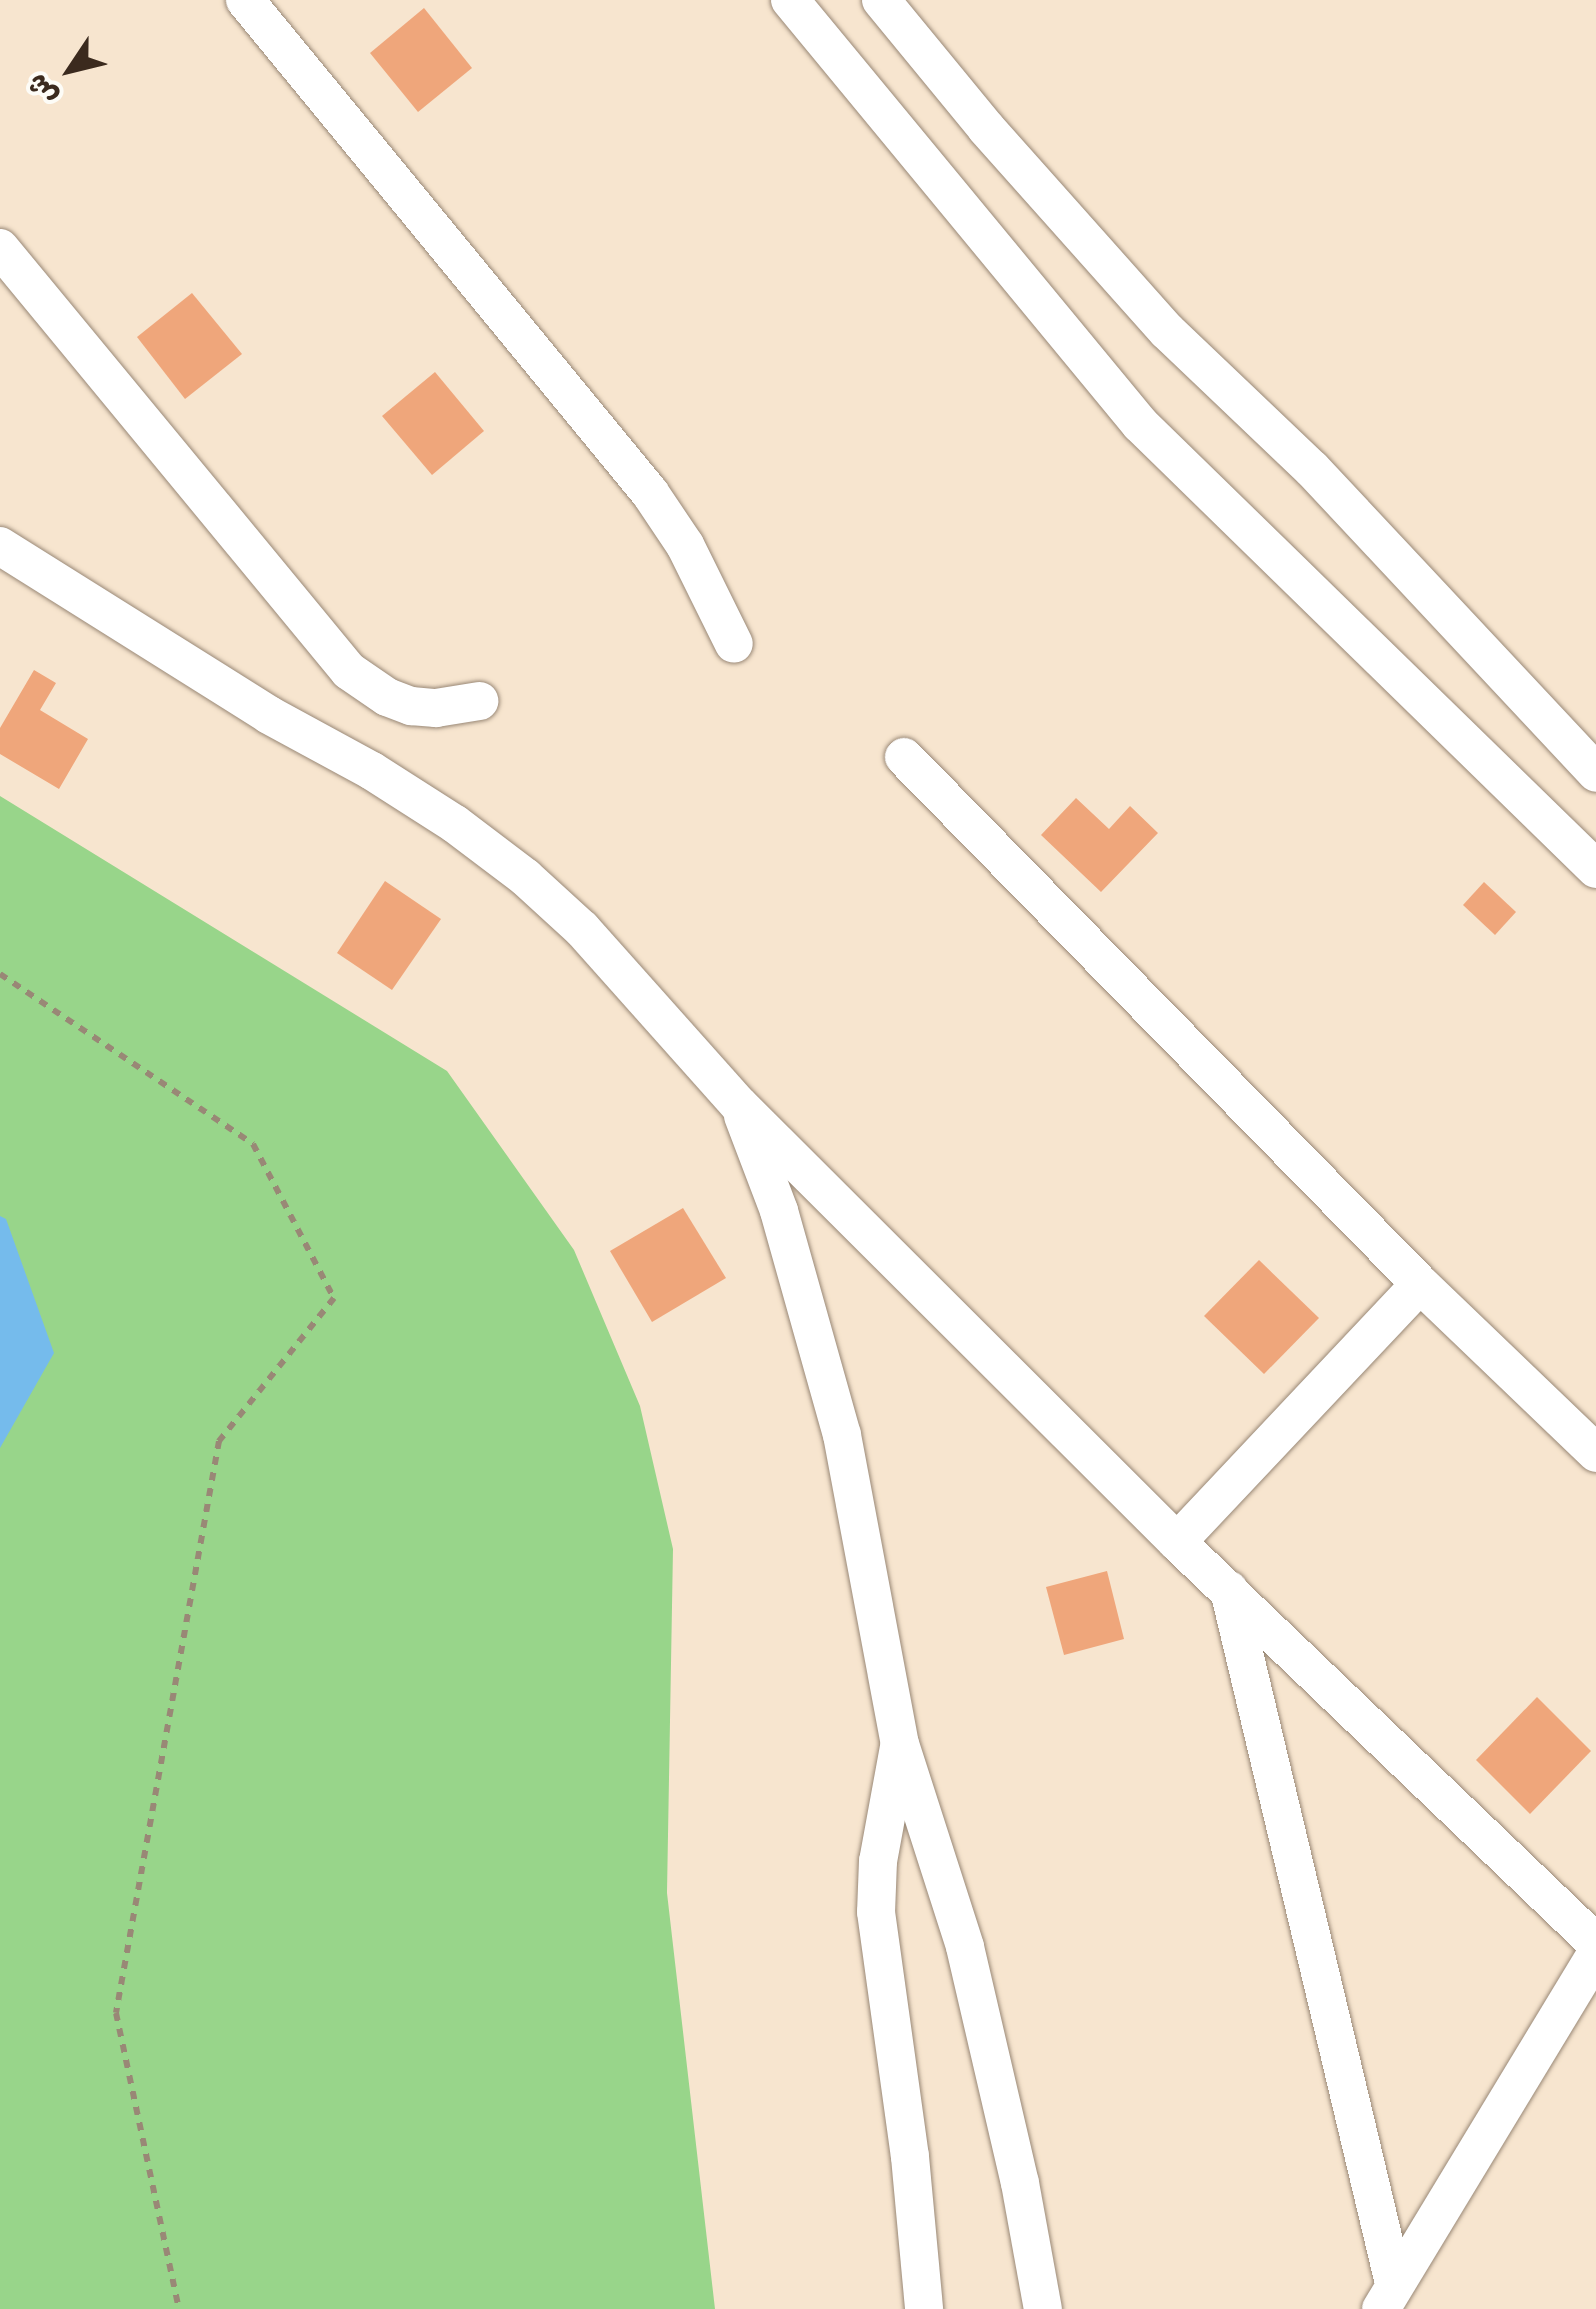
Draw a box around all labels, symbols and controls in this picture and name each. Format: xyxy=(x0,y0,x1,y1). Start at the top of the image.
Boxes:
north arrow xyxy=(20,20,120,120)
text: ش xyxy=(23,65,67,110)

